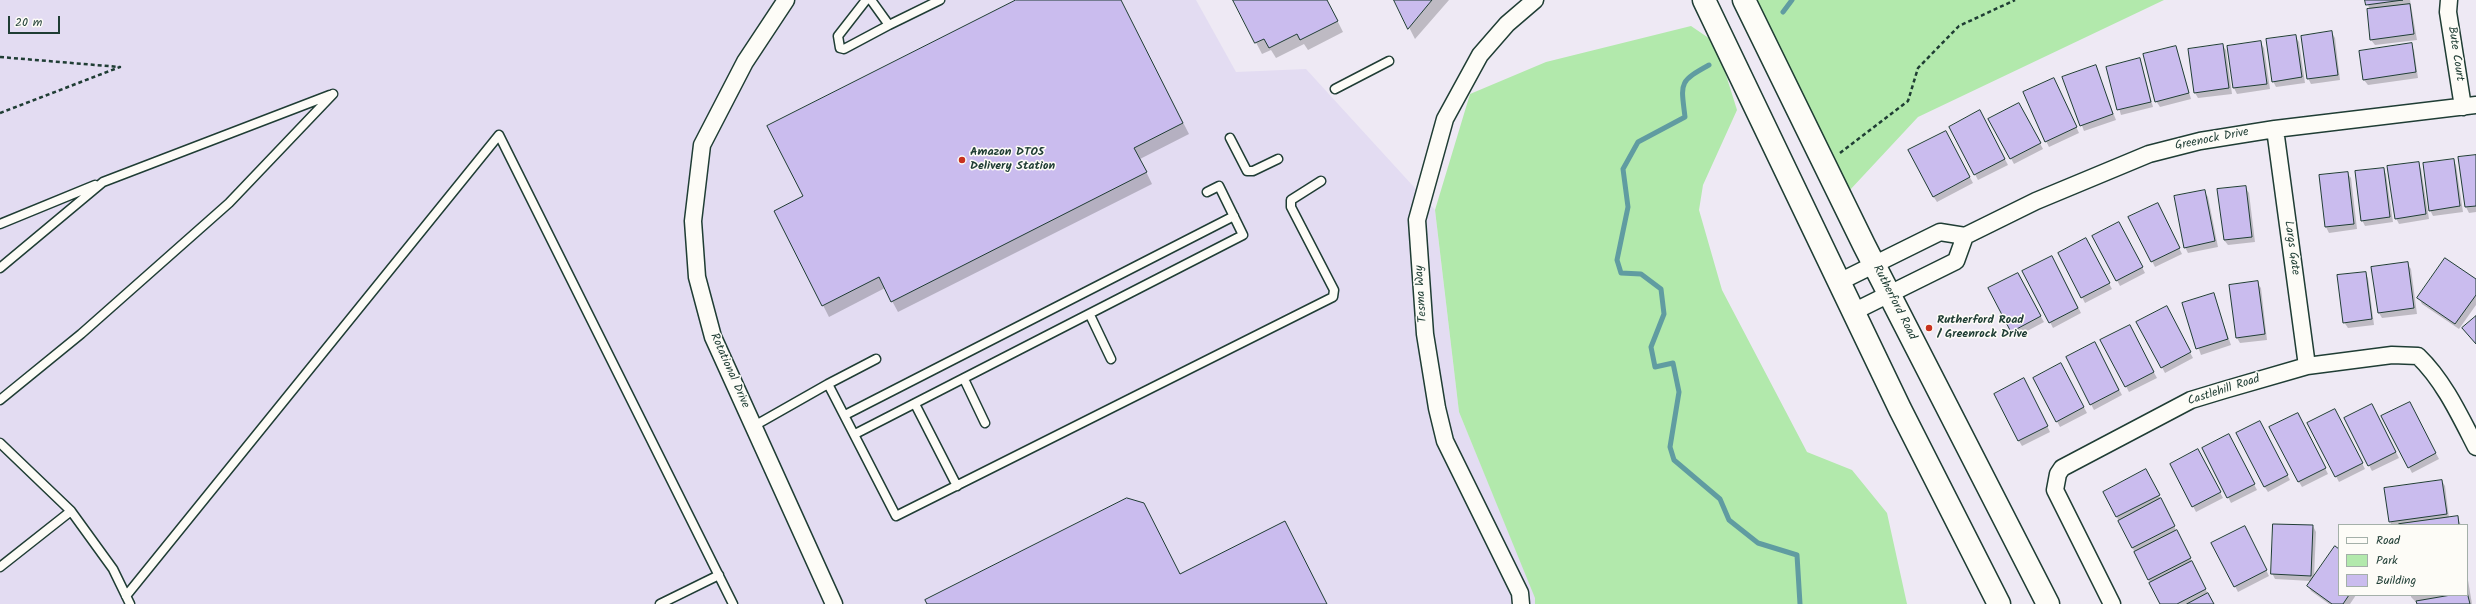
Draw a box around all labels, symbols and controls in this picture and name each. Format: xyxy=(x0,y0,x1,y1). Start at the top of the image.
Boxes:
scale bar xyxy=(10,8,62,34)
text: 20 m xyxy=(15,13,42,32)
street label: Bute Court xyxy=(2444,26,2466,82)
street label: Greenock Drive xyxy=(2174,126,2250,154)
place label: Amazon DTO5 Delivery Station xyxy=(970,146,1055,174)
marker: Amazon DTO5 Delivery Station xyxy=(957,155,967,165)
street label: Largs Gate xyxy=(2280,220,2302,276)
street label: Rutherford Road xyxy=(1869,263,1919,343)
street label: Tesma Way xyxy=(1413,265,1431,323)
place label: Rutherford Road / Greenrock Drive xyxy=(1937,314,2027,342)
marker: Rutherford Road / Greenrock Drive xyxy=(1924,323,1934,333)
street label: Rotational Drive xyxy=(706,331,752,411)
street label: Castlehill Road xyxy=(2186,373,2262,409)
legend xyxy=(2338,524,2468,596)
text: Road xyxy=(2376,531,2400,550)
text: Park xyxy=(2376,551,2398,570)
text: Building xyxy=(2376,571,2416,590)

